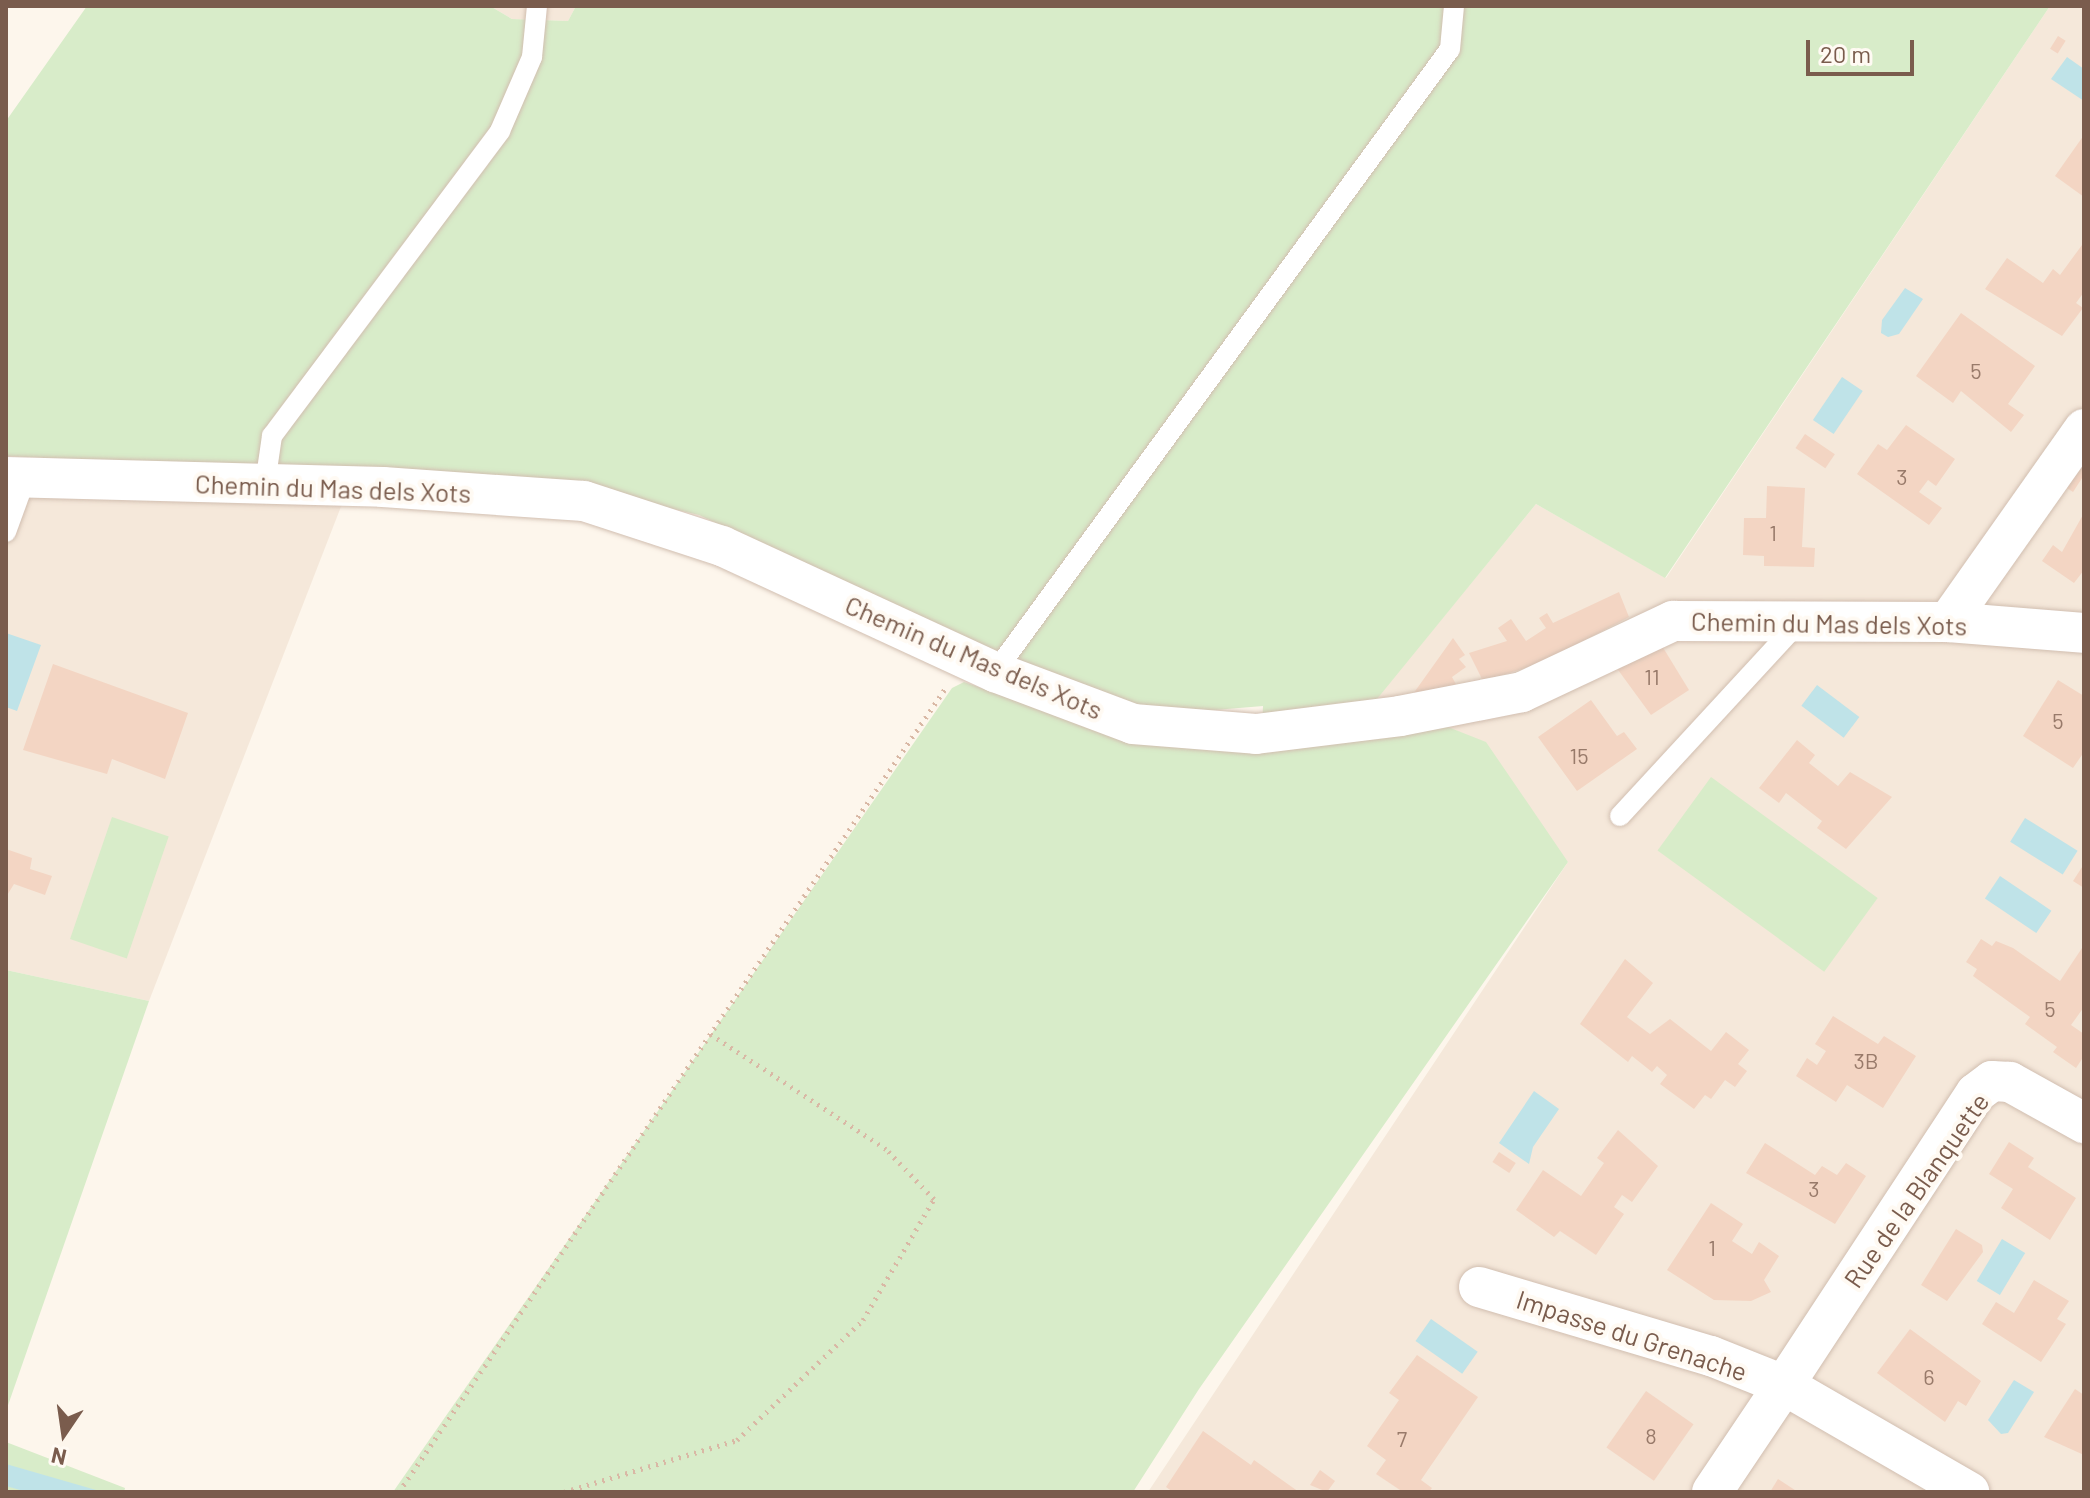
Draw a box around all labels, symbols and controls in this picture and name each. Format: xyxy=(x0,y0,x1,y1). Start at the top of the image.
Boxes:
scale bar xyxy=(1810,24,1918,74)
text: 20 m xyxy=(1820,39,1871,68)
house number: 5 xyxy=(1970,358,1982,384)
house number: 3 xyxy=(1896,464,1908,490)
street label: Chemin du Mas dels Xots xyxy=(194,468,472,508)
house number: 1 xyxy=(1769,520,1777,546)
street label: Chemin du Mas dels Xots xyxy=(841,589,1107,725)
street label: Chemin du Mas dels Xots xyxy=(1691,605,1967,641)
house number: 11 xyxy=(1644,664,1660,690)
house number: 5 xyxy=(2052,708,2064,734)
house number: 15 xyxy=(1569,743,1589,769)
house number: 5 xyxy=(2044,996,2056,1022)
house number: 3B xyxy=(1853,1048,1879,1074)
street label: Rue de la Blanquette xyxy=(1837,1087,1995,1293)
house number: 3 xyxy=(1808,1176,1820,1202)
house number: 1 xyxy=(1708,1235,1716,1261)
street label: Impasse du Grenache xyxy=(1513,1283,1751,1387)
house number: 6 xyxy=(1923,1364,1935,1390)
north arrow xyxy=(24,1394,104,1474)
house number: 8 xyxy=(1645,1423,1657,1449)
house number: 7 xyxy=(1397,1426,1407,1452)
text: N xyxy=(49,1443,69,1472)

